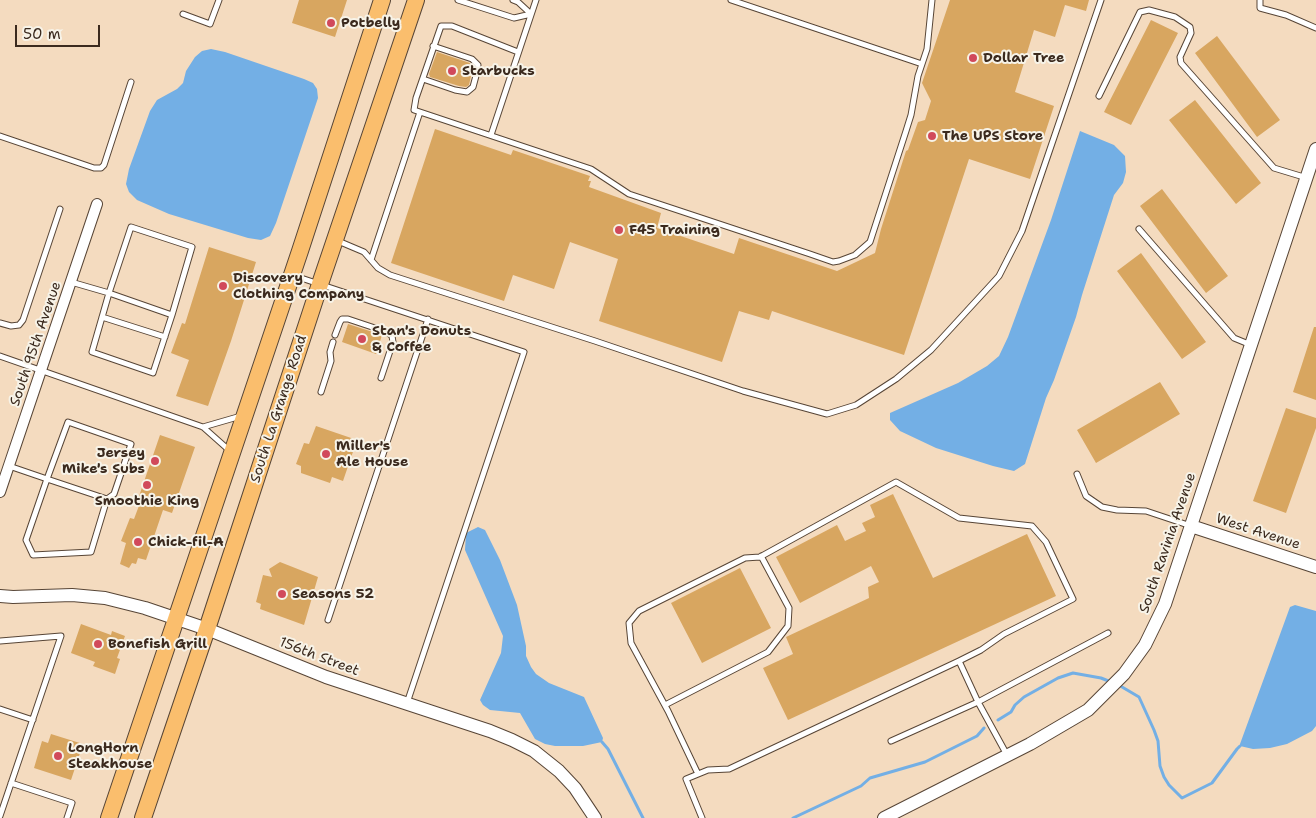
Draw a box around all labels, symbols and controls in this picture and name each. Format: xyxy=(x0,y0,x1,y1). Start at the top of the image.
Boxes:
scale bar xyxy=(18,15,102,47)
place label: Potbelly xyxy=(341,15,400,31)
marker: Potbelly xyxy=(325,17,337,29)
text: 50 m xyxy=(23,24,61,44)
place label: Dollar Tree xyxy=(983,50,1064,66)
marker: Dollar Tree xyxy=(967,52,979,64)
place label: Starbucks xyxy=(462,63,535,79)
marker: Starbucks xyxy=(446,65,458,77)
place label: The UPS Store xyxy=(942,128,1043,144)
marker: The UPS Store xyxy=(926,130,938,142)
place label: F45 Training xyxy=(629,222,720,238)
marker: F45 Training xyxy=(613,224,625,236)
place label: Discovery Clothing Company xyxy=(233,270,364,302)
street label: South 95th Avenue xyxy=(7,280,65,408)
marker: Discovery Clothing Company xyxy=(217,280,229,292)
place label: Stan's Donuts & Coffee xyxy=(372,323,471,356)
street label: South La Grange Road xyxy=(247,333,311,485)
marker: Stan's Donuts & Coffee xyxy=(356,333,368,345)
place label: Miller's Ale House xyxy=(336,438,408,471)
place label: Jersey Mike's Subs xyxy=(62,445,145,478)
marker: Miller's Ale House xyxy=(320,448,332,460)
marker: Jersey Mike's Subs xyxy=(149,455,161,467)
street label: South Ravinia Avenue xyxy=(1136,471,1200,615)
marker: Smoothie King xyxy=(141,479,153,491)
place label: Smoothie King xyxy=(95,493,199,509)
street label: West Avenue xyxy=(1214,510,1302,554)
place label: Chick-fil-A xyxy=(148,534,224,550)
marker: Chick-fil-A xyxy=(132,536,144,548)
place label: Seasons 52 xyxy=(292,586,374,602)
marker: Seasons 52 xyxy=(276,588,288,600)
street label: 156th Street xyxy=(277,634,361,680)
place label: Bonefish Grill xyxy=(108,636,207,652)
marker: Bonefish Grill xyxy=(92,638,104,650)
place label: LongHorn Steakhouse xyxy=(68,740,152,772)
marker: LongHorn Steakhouse xyxy=(52,750,64,762)

